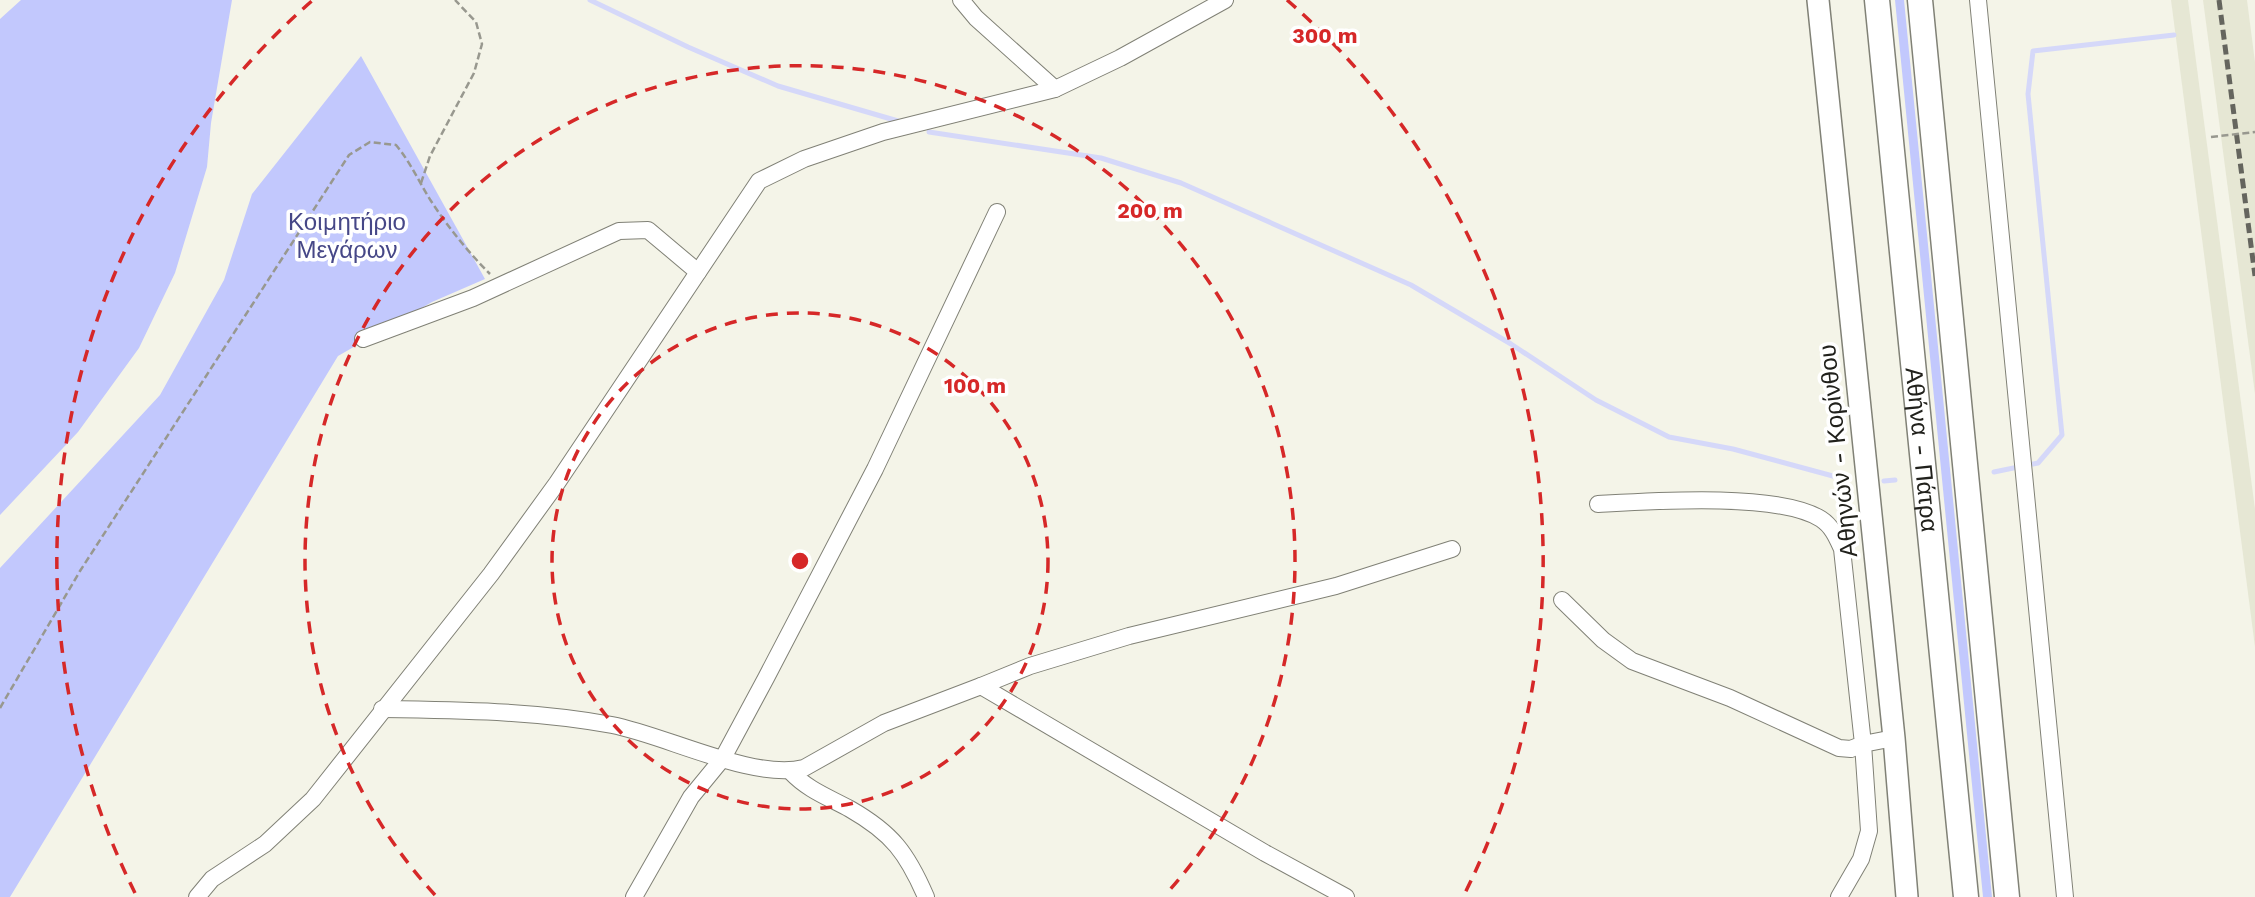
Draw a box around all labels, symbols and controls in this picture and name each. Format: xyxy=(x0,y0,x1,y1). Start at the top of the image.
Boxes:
text: 300 m xyxy=(1292,23,1358,48)
text: 200 m xyxy=(1117,198,1183,223)
park label: Κοιμητήριο Μεγάρων xyxy=(288,208,406,264)
street label: Αθηνών - Κορίνθου xyxy=(1813,343,1863,559)
street label: Αθήνα - Πάτρα xyxy=(1900,366,1944,534)
text: 100 m xyxy=(944,373,1006,398)
centre of rings xyxy=(788,549,812,573)

